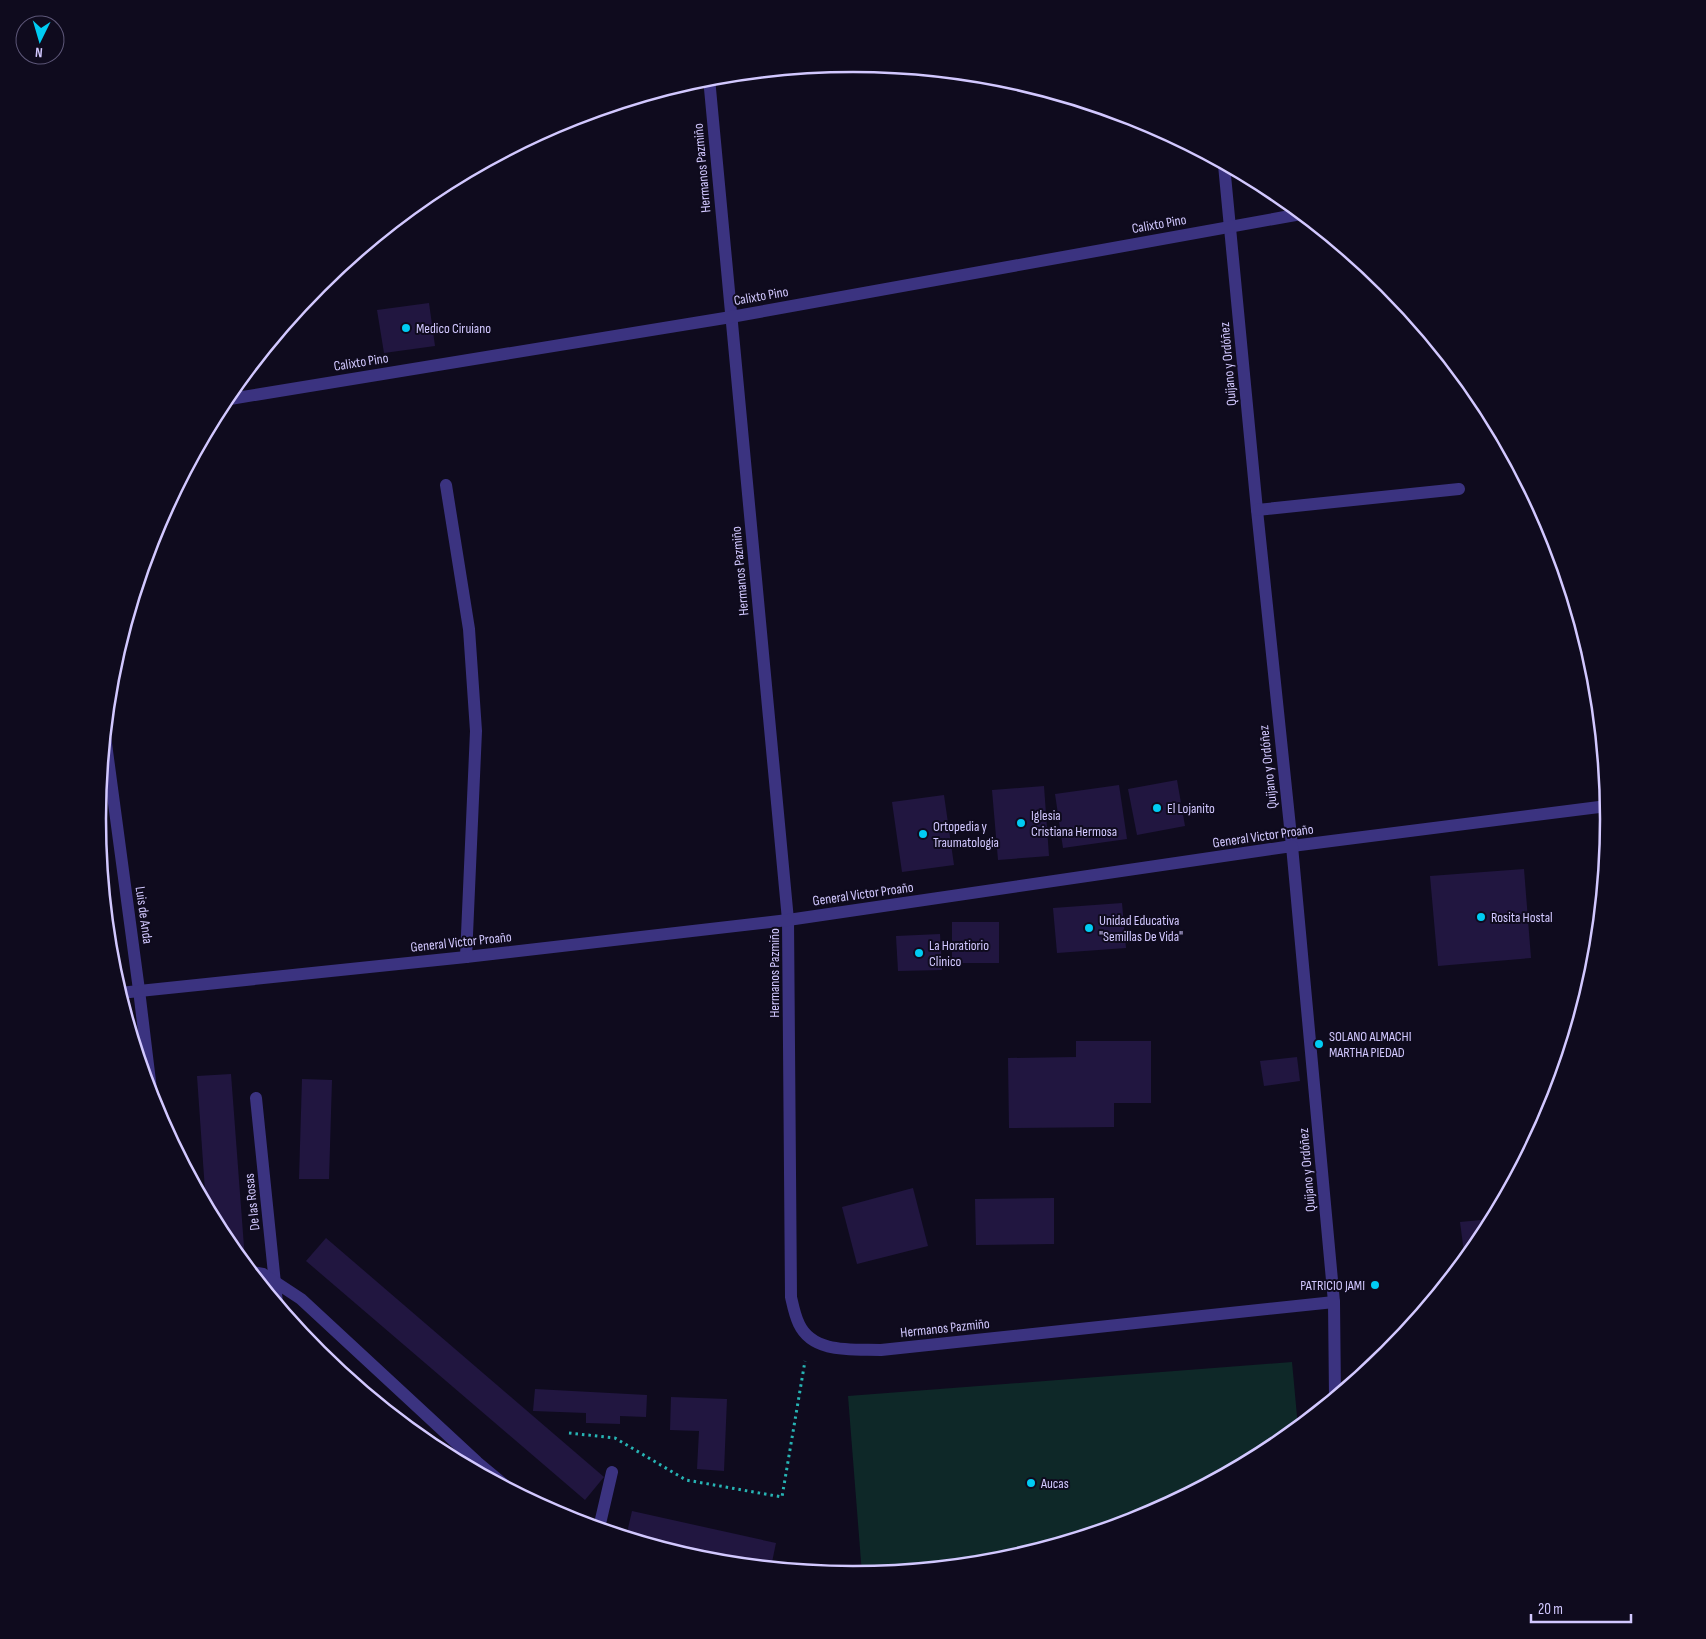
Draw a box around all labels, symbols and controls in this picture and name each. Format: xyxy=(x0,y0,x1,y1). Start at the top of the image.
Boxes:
north arrow xyxy=(15,15,65,65)
text: N xyxy=(34,44,43,61)
street label: Hermanos Pazmiño xyxy=(690,122,714,213)
street label: Calixto Pino xyxy=(1130,211,1188,237)
street label: Calixto Pino xyxy=(732,283,790,309)
place label: Medico Ciruiano xyxy=(416,320,491,337)
street label: Quijano y Ordóñez xyxy=(1216,321,1240,407)
marker: Medico Ciruiano xyxy=(400,322,412,334)
street label: Calixto Pino xyxy=(332,349,390,375)
street label: Hermanos Pazmiño xyxy=(728,525,752,616)
street label: Quijano y Ordóñez xyxy=(1255,724,1281,810)
place label: El Lojanito xyxy=(1167,800,1215,817)
marker: El Lojanito xyxy=(1151,802,1163,814)
place label: Iglesia Cristiana Hermosa xyxy=(1031,807,1117,840)
marker: Iglesia Cristiana Hermosa xyxy=(1015,817,1027,829)
place label: Ortopedia y Traumatologia xyxy=(933,818,999,851)
street label: General Victor Proaño xyxy=(1212,820,1315,851)
marker: Ortopedia y Traumatologia xyxy=(917,828,929,840)
street label: General Victor Proaño xyxy=(812,878,915,909)
street label: Luis de Anda xyxy=(132,885,156,945)
place label: Rosita Hostal xyxy=(1491,909,1553,926)
marker: Rosita Hostal xyxy=(1475,911,1487,923)
place label: Unidad Educativa "Semillas De Vida" xyxy=(1099,912,1183,945)
marker: Unidad Educativa "Semillas De Vida" xyxy=(1083,922,1095,934)
street label: General Victor Proaño xyxy=(410,928,513,956)
street label: Hermanos Pazmiño xyxy=(766,928,783,1018)
place label: La Horatiorio Clinico xyxy=(929,937,989,970)
marker: La Horatiorio Clinico xyxy=(913,947,925,959)
place label: SOLANO ALMACHI MARTHA PIEDAD xyxy=(1329,1028,1412,1061)
marker: SOLANO ALMACHI MARTHA PIEDAD xyxy=(1313,1038,1325,1050)
street label: Quijano y Ordóñez xyxy=(1295,1127,1319,1213)
street label: De las Rosas xyxy=(241,1173,263,1231)
place label: PATRICIO JAMI xyxy=(1300,1277,1365,1294)
marker: PATRICIO JAMI xyxy=(1369,1279,1381,1291)
street label: Hermanos Pazmiño xyxy=(899,1315,991,1341)
place label: Aucas xyxy=(1040,1475,1069,1492)
marker: Aucas xyxy=(1025,1477,1037,1489)
scale bar xyxy=(1531,1592,1631,1624)
text: 20 m xyxy=(1538,1600,1563,1619)

